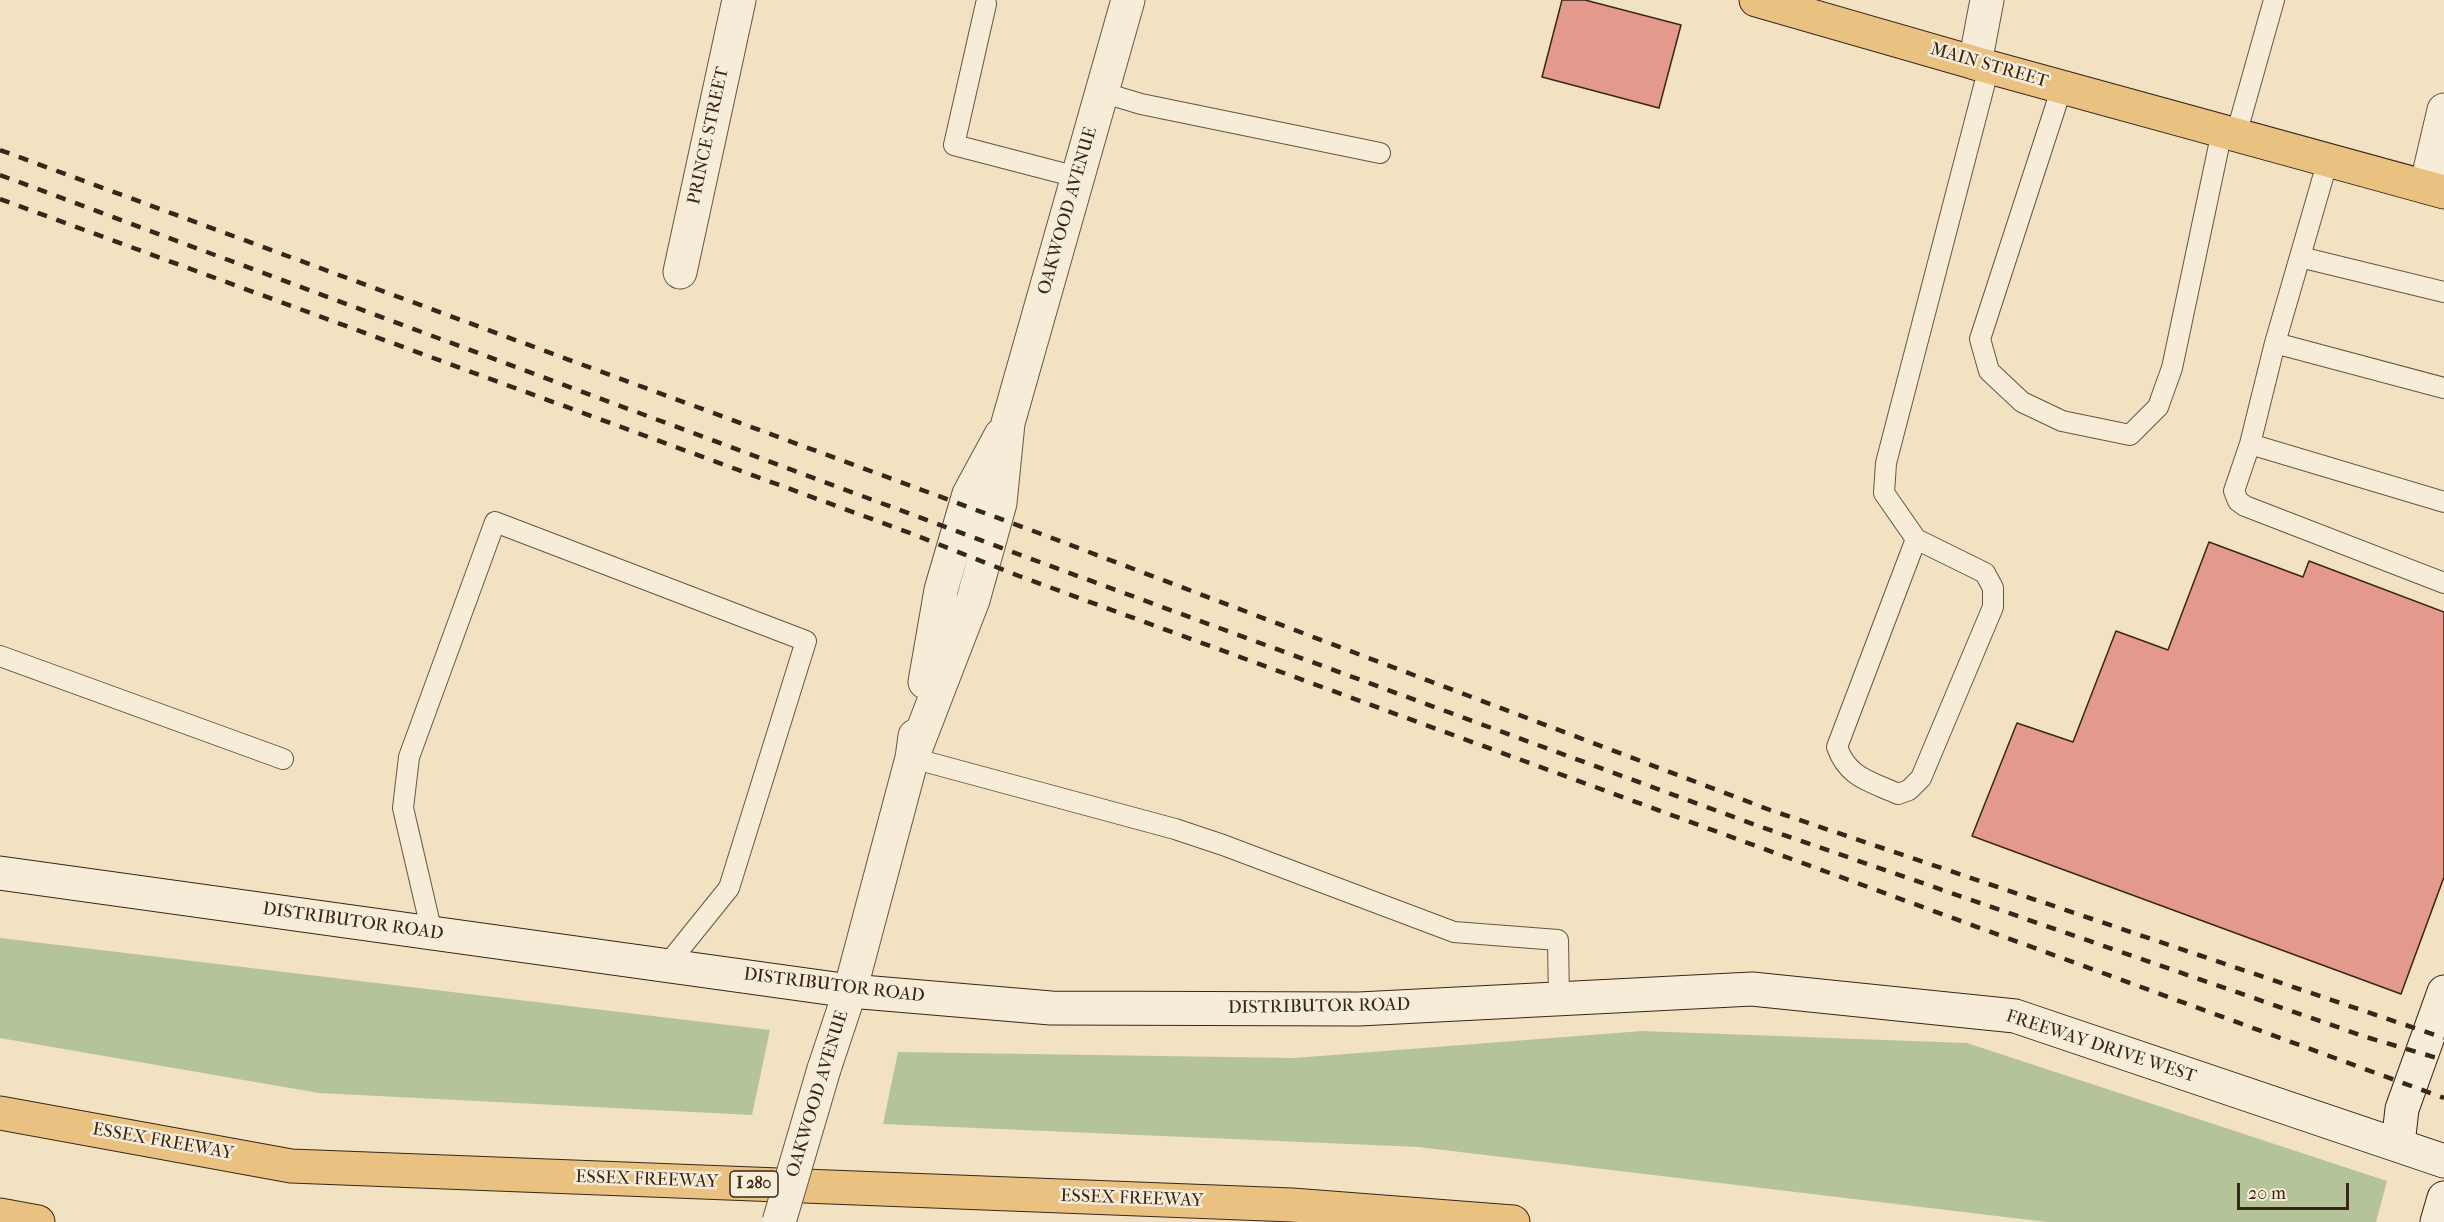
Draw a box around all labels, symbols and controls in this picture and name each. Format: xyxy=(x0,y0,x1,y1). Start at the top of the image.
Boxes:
street label: MAIN STREET xyxy=(1928,39,2050,93)
street label: PRINCE STREET xyxy=(684,65,734,207)
street label: OAKWOOD AVENUE xyxy=(1034,125,1102,297)
street label: DISTRIBUTOR ROAD xyxy=(261,899,445,945)
street label: DISTRIBUTOR ROAD xyxy=(742,964,926,1008)
street label: DISTRIBUTOR ROAD xyxy=(1228,995,1410,1019)
street label: FREEWAY DRIVE WEST xyxy=(2003,1006,2199,1088)
street label: OAKWOOD AVENUE xyxy=(782,1008,854,1180)
street label: ESSEX FREEWAY xyxy=(91,1119,235,1165)
street label: ESSEX FREEWAY xyxy=(575,1167,719,1193)
road number: I 280 xyxy=(730,1171,778,1197)
scale bar xyxy=(2240,1171,2352,1209)
text: 20 m xyxy=(2248,1183,2286,1204)
street label: ESSEX FREEWAY xyxy=(1060,1186,1204,1212)

